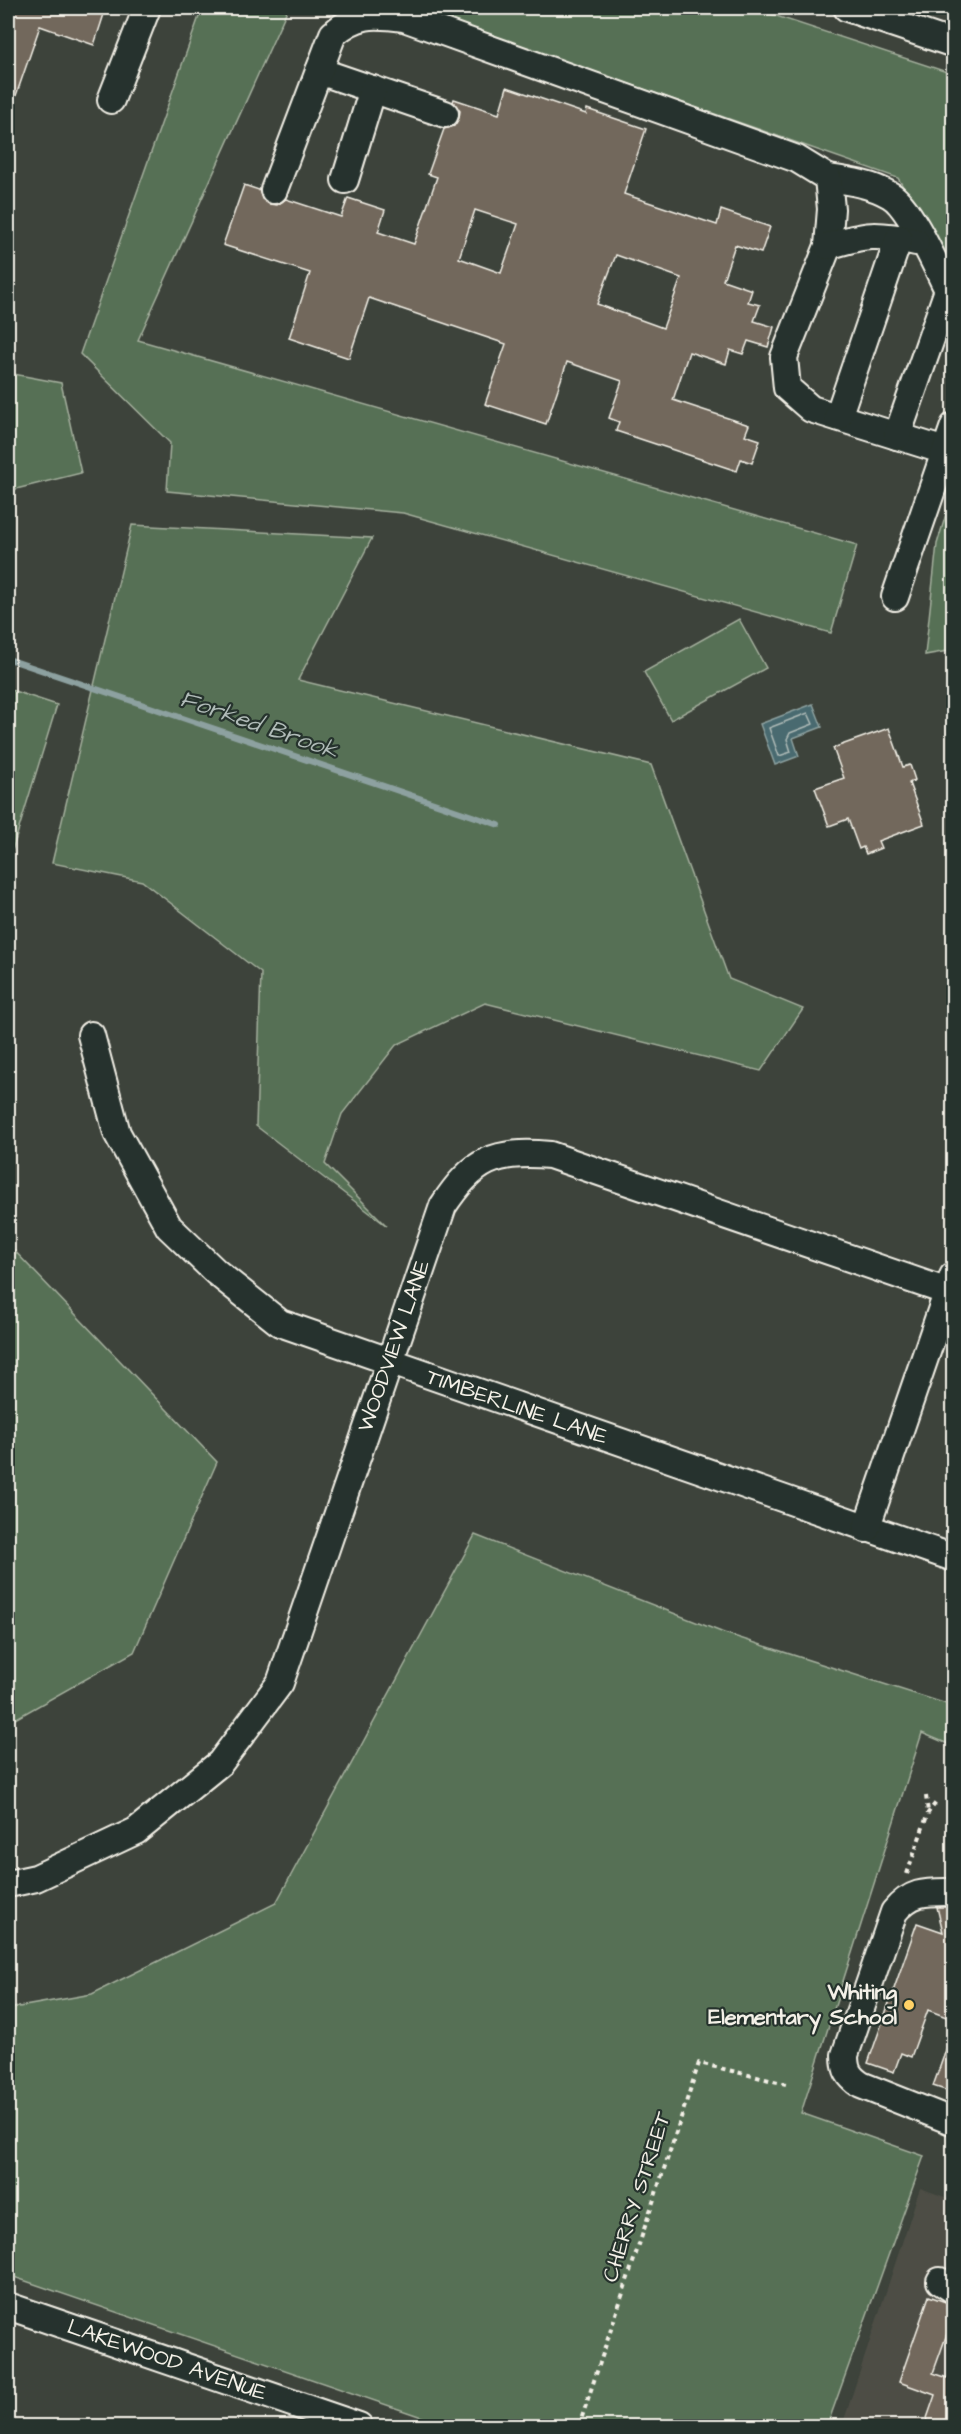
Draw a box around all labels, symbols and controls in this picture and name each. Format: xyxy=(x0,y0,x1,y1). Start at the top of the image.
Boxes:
water label: Forked Brook xyxy=(175,682,344,768)
street label: WOODVIEW LANE xyxy=(350,1256,438,1436)
street label: TIMBERLINE LANE xyxy=(422,1361,612,1453)
place label: Whiting Elementary School xyxy=(708,1977,898,2035)
marker: Whiting Elementary School xyxy=(902,1998,916,2012)
street label: CHERRY STREET xyxy=(595,2108,679,2286)
street label: LAKEWOOD AVENUE xyxy=(63,2311,271,2409)

